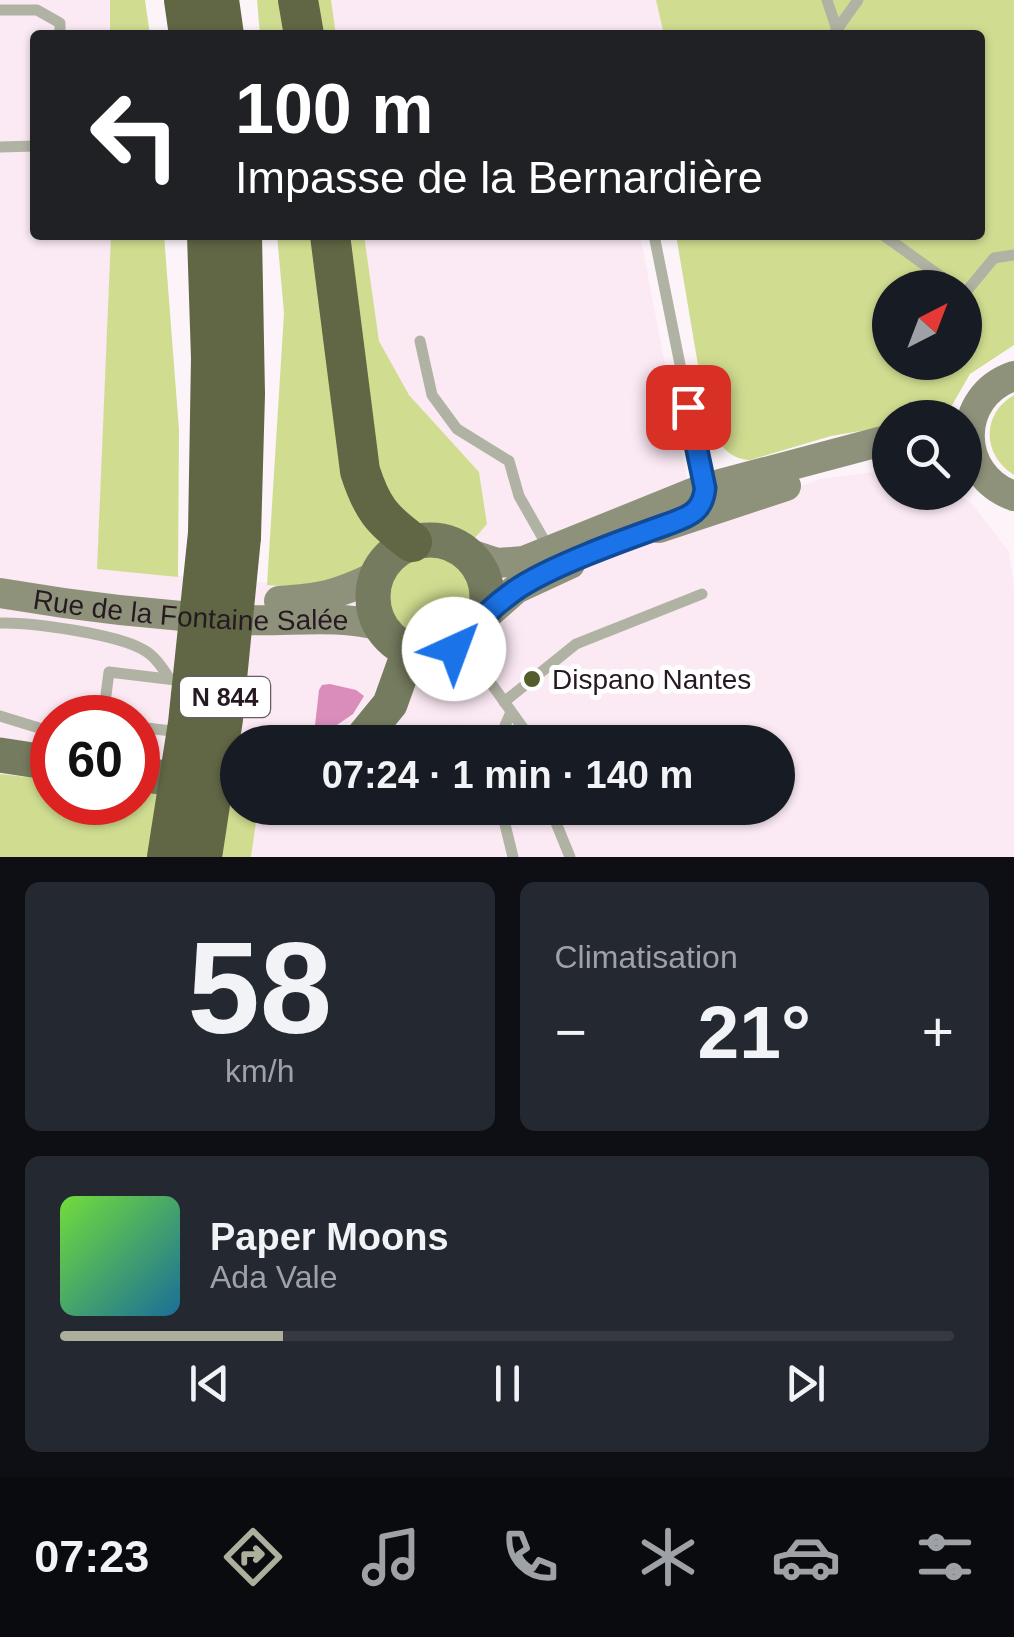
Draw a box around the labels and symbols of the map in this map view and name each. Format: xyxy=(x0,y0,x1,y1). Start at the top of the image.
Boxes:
north arrow xyxy=(872,270,982,380)
pin xyxy=(646,365,731,450)
street label: Rue de la Fontaine Salée xyxy=(31,584,349,636)
position arrow xyxy=(402,597,506,701)
place label: Dispano Nantes xyxy=(552,664,751,695)
marker: Dispano Nantes xyxy=(521,668,543,690)
road number: N 844 xyxy=(180,677,270,717)
speed limit sign: 60 xyxy=(30,695,160,825)

